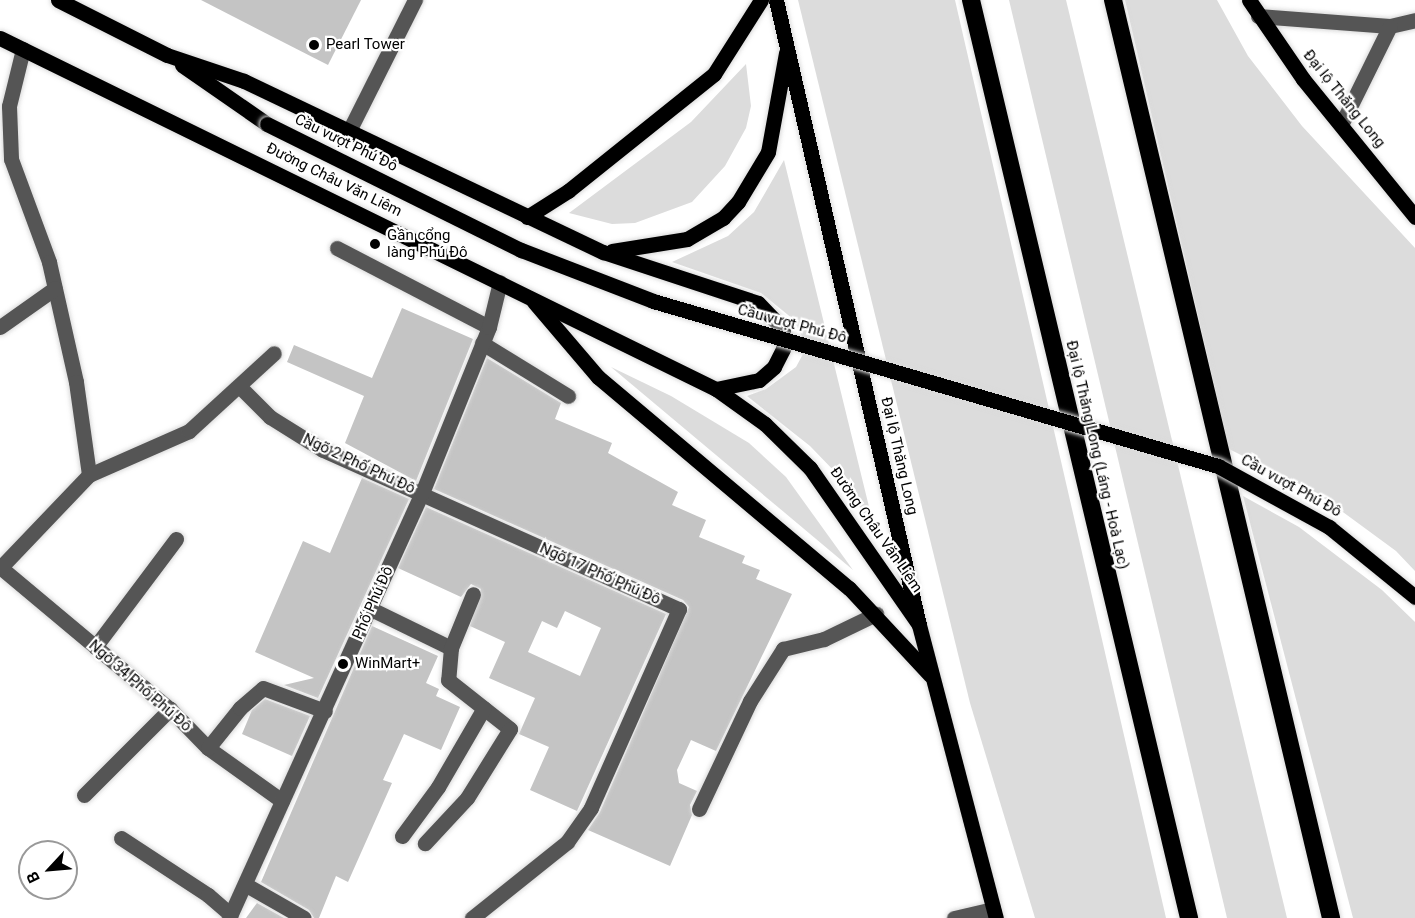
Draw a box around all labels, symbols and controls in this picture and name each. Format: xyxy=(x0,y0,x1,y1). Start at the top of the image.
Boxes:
place label: Pearl Tower xyxy=(326,36,405,54)
marker: Pearl Tower xyxy=(307,38,321,52)
street label: Đại lộ Thăng Long xyxy=(1299,46,1389,152)
street label: Cầu vượt Phú Đô xyxy=(292,110,400,176)
street label: Đường Châu Văn Liêm xyxy=(263,139,405,221)
place label: Gần cổng làng Phú Đô xyxy=(387,226,468,261)
marker: Gần cổng làng Phú Đô xyxy=(368,237,382,251)
street label: Cầu vượt Phú Đô xyxy=(736,301,848,347)
street label: Đại lộ Thăng Long (Láng - Hoà Lạc) xyxy=(1062,339,1132,571)
street label: Đại lộ Thăng Long xyxy=(877,395,921,517)
street label: Ngõ 2 Phố Phú Đô xyxy=(300,430,418,498)
street label: Cầu vượt Phú Đô xyxy=(1238,451,1344,521)
street label: Đường Châu Văn Liêm xyxy=(826,464,926,596)
street label: Ngõ 17 Phố Phú Đô xyxy=(537,539,663,609)
street label: Phố Phú Đô xyxy=(349,564,397,642)
street label: Ngõ 34 Phố Phú Đô xyxy=(85,636,195,736)
place label: WinMart+ xyxy=(355,655,420,673)
marker: WinMart+ xyxy=(336,657,350,671)
north arrow xyxy=(18,840,78,900)
text: B xyxy=(22,868,44,886)

